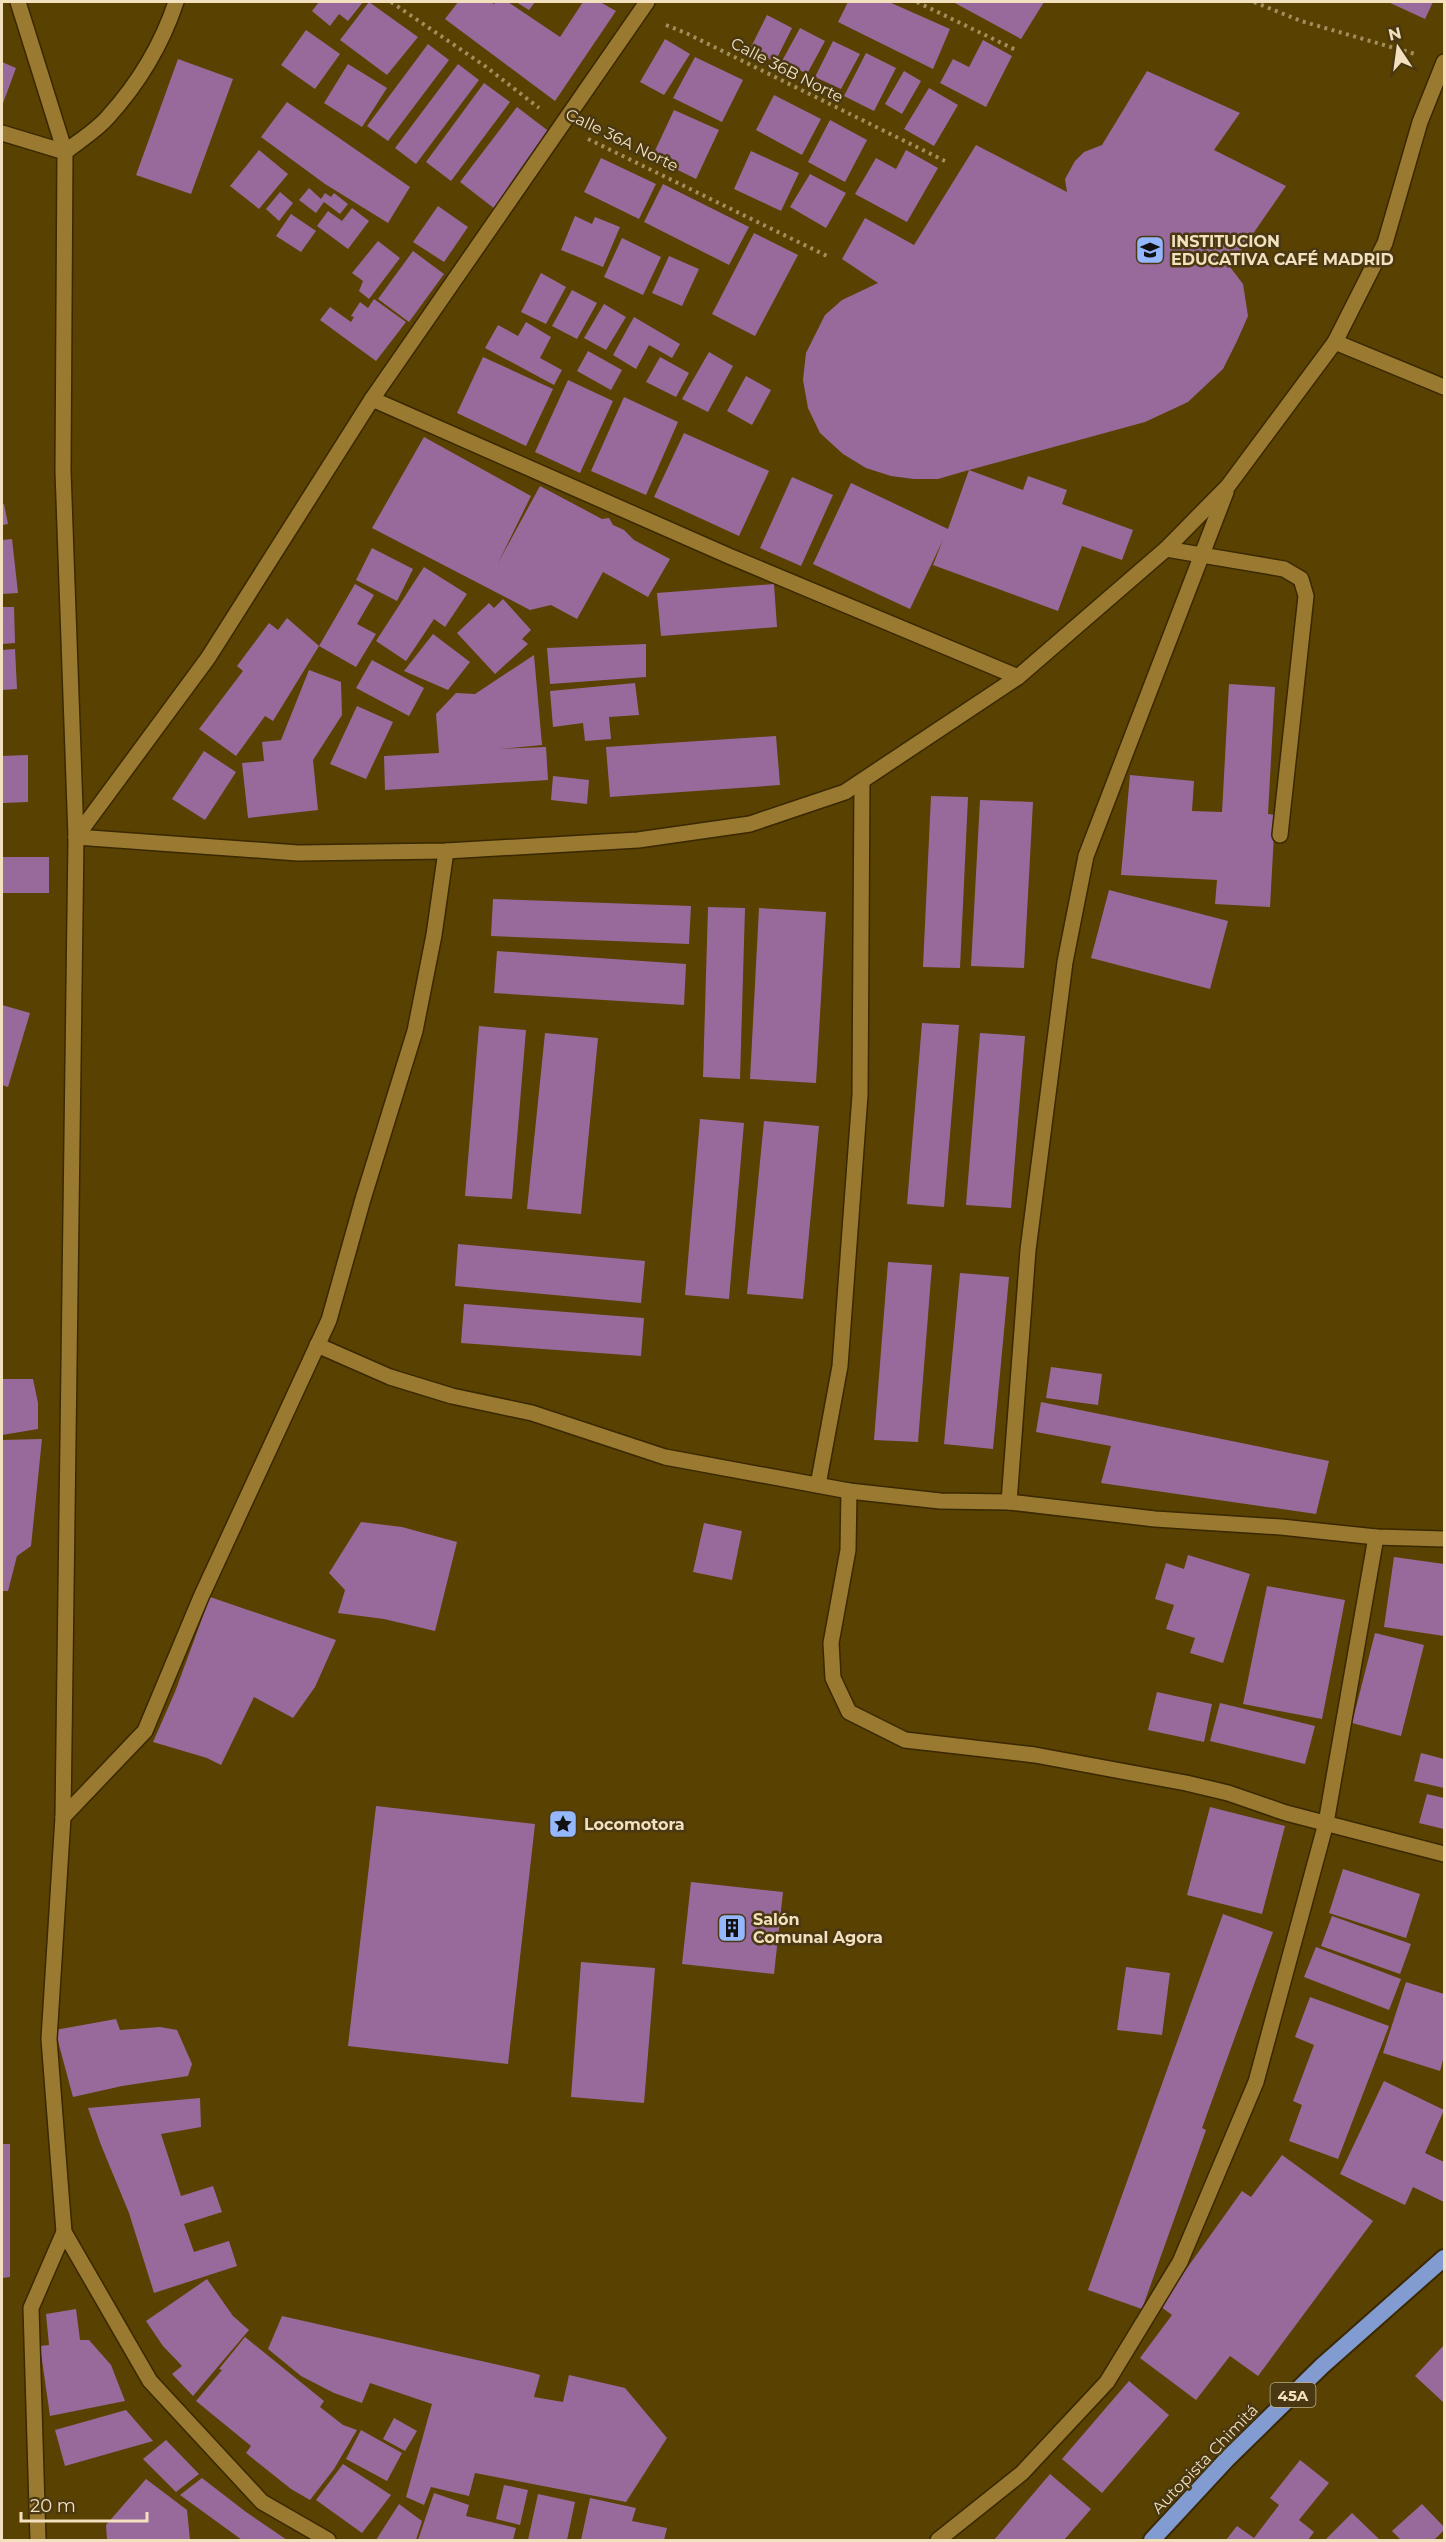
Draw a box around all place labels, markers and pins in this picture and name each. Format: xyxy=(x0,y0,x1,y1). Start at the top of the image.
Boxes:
place label: INSTITUCION EDUCATIVA CAFÉ MADRID xyxy=(1171,232,1394,269)
school or university icon: INSTITUCION EDUCATIVA CAFÉ MADRID xyxy=(1134,234,1166,266)
place icon: Locomotora xyxy=(547,1808,579,1840)
place label: Locomotora xyxy=(584,1815,685,1834)
place label: Salón Comunal Agora xyxy=(753,1910,883,1947)
building icon: Salón Comunal Agora xyxy=(716,1912,748,1944)

